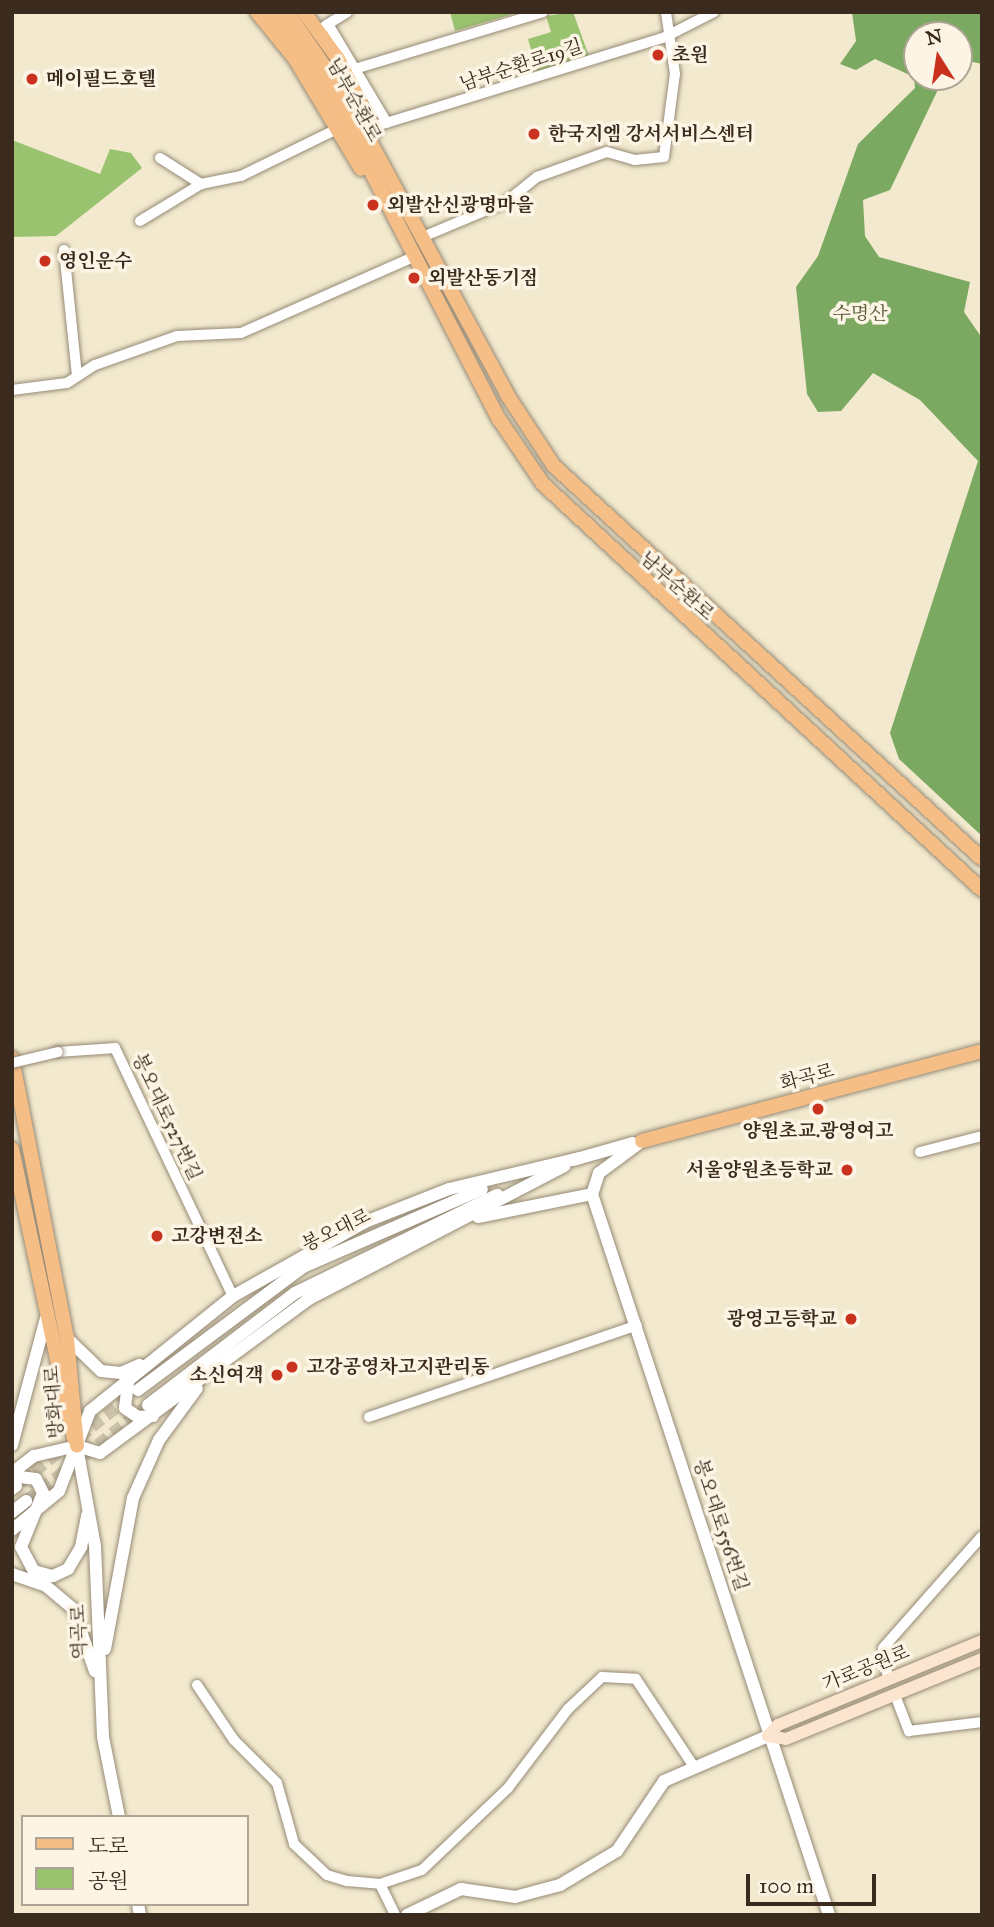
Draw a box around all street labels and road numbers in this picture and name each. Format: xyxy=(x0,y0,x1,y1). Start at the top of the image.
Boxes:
street label: 남부순환로19길 xyxy=(457,34,585,96)
street label: 남부순환로 xyxy=(322,54,386,146)
street label: 남부순환로 xyxy=(635,547,719,625)
street label: 봉오대로527번길 xyxy=(128,1050,206,1184)
street label: 화곡로 xyxy=(777,1059,837,1095)
street label: 봉오대로 xyxy=(298,1204,374,1256)
street label: 방화대로 xyxy=(40,1365,68,1439)
street label: 봉오대로556번길 xyxy=(689,1456,753,1594)
street label: 역곡로 xyxy=(67,1604,91,1660)
street label: 가로공원로 xyxy=(819,1640,913,1696)

